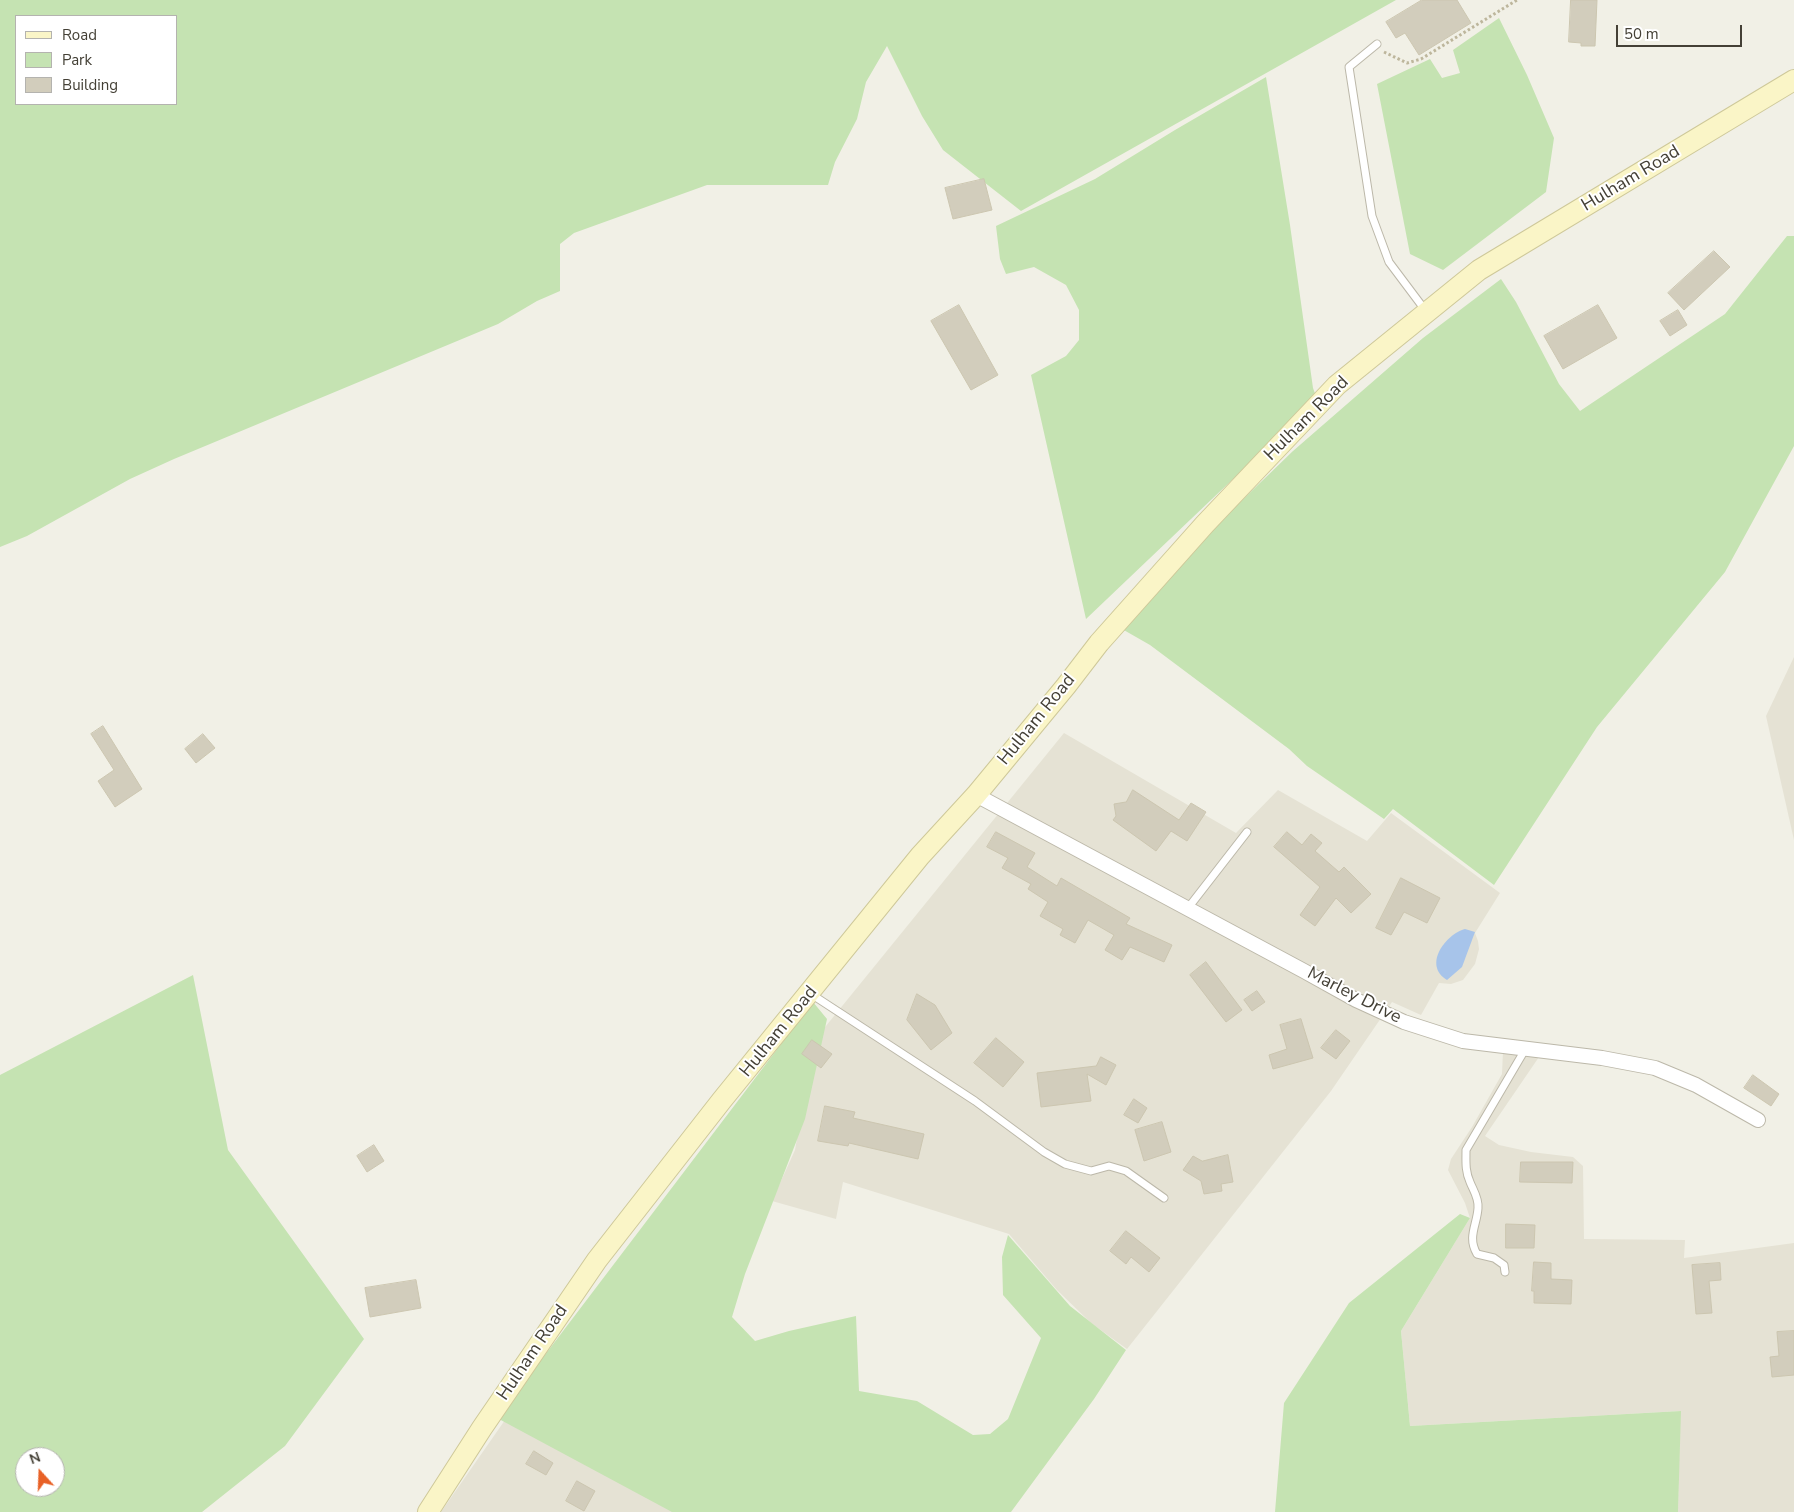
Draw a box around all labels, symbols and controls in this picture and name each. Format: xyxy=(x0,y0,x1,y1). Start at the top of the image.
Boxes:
legend xyxy=(15,15,178,105)
scale bar xyxy=(1619,15,1745,47)
text: 50 m xyxy=(1624,24,1659,44)
text: Road xyxy=(62,25,97,45)
text: Park xyxy=(62,50,92,70)
text: Building xyxy=(62,75,118,95)
street label: Hulham Road xyxy=(1578,141,1684,217)
street label: Hulham Road xyxy=(1260,372,1354,466)
street label: Hulham Road xyxy=(994,670,1080,770)
street label: Marley Drive xyxy=(1303,963,1405,1029)
street label: Hulham Road xyxy=(736,982,822,1082)
street label: Hulham Road xyxy=(493,1301,573,1405)
north arrow xyxy=(15,1447,65,1497)
text: N xyxy=(27,1448,43,1469)

